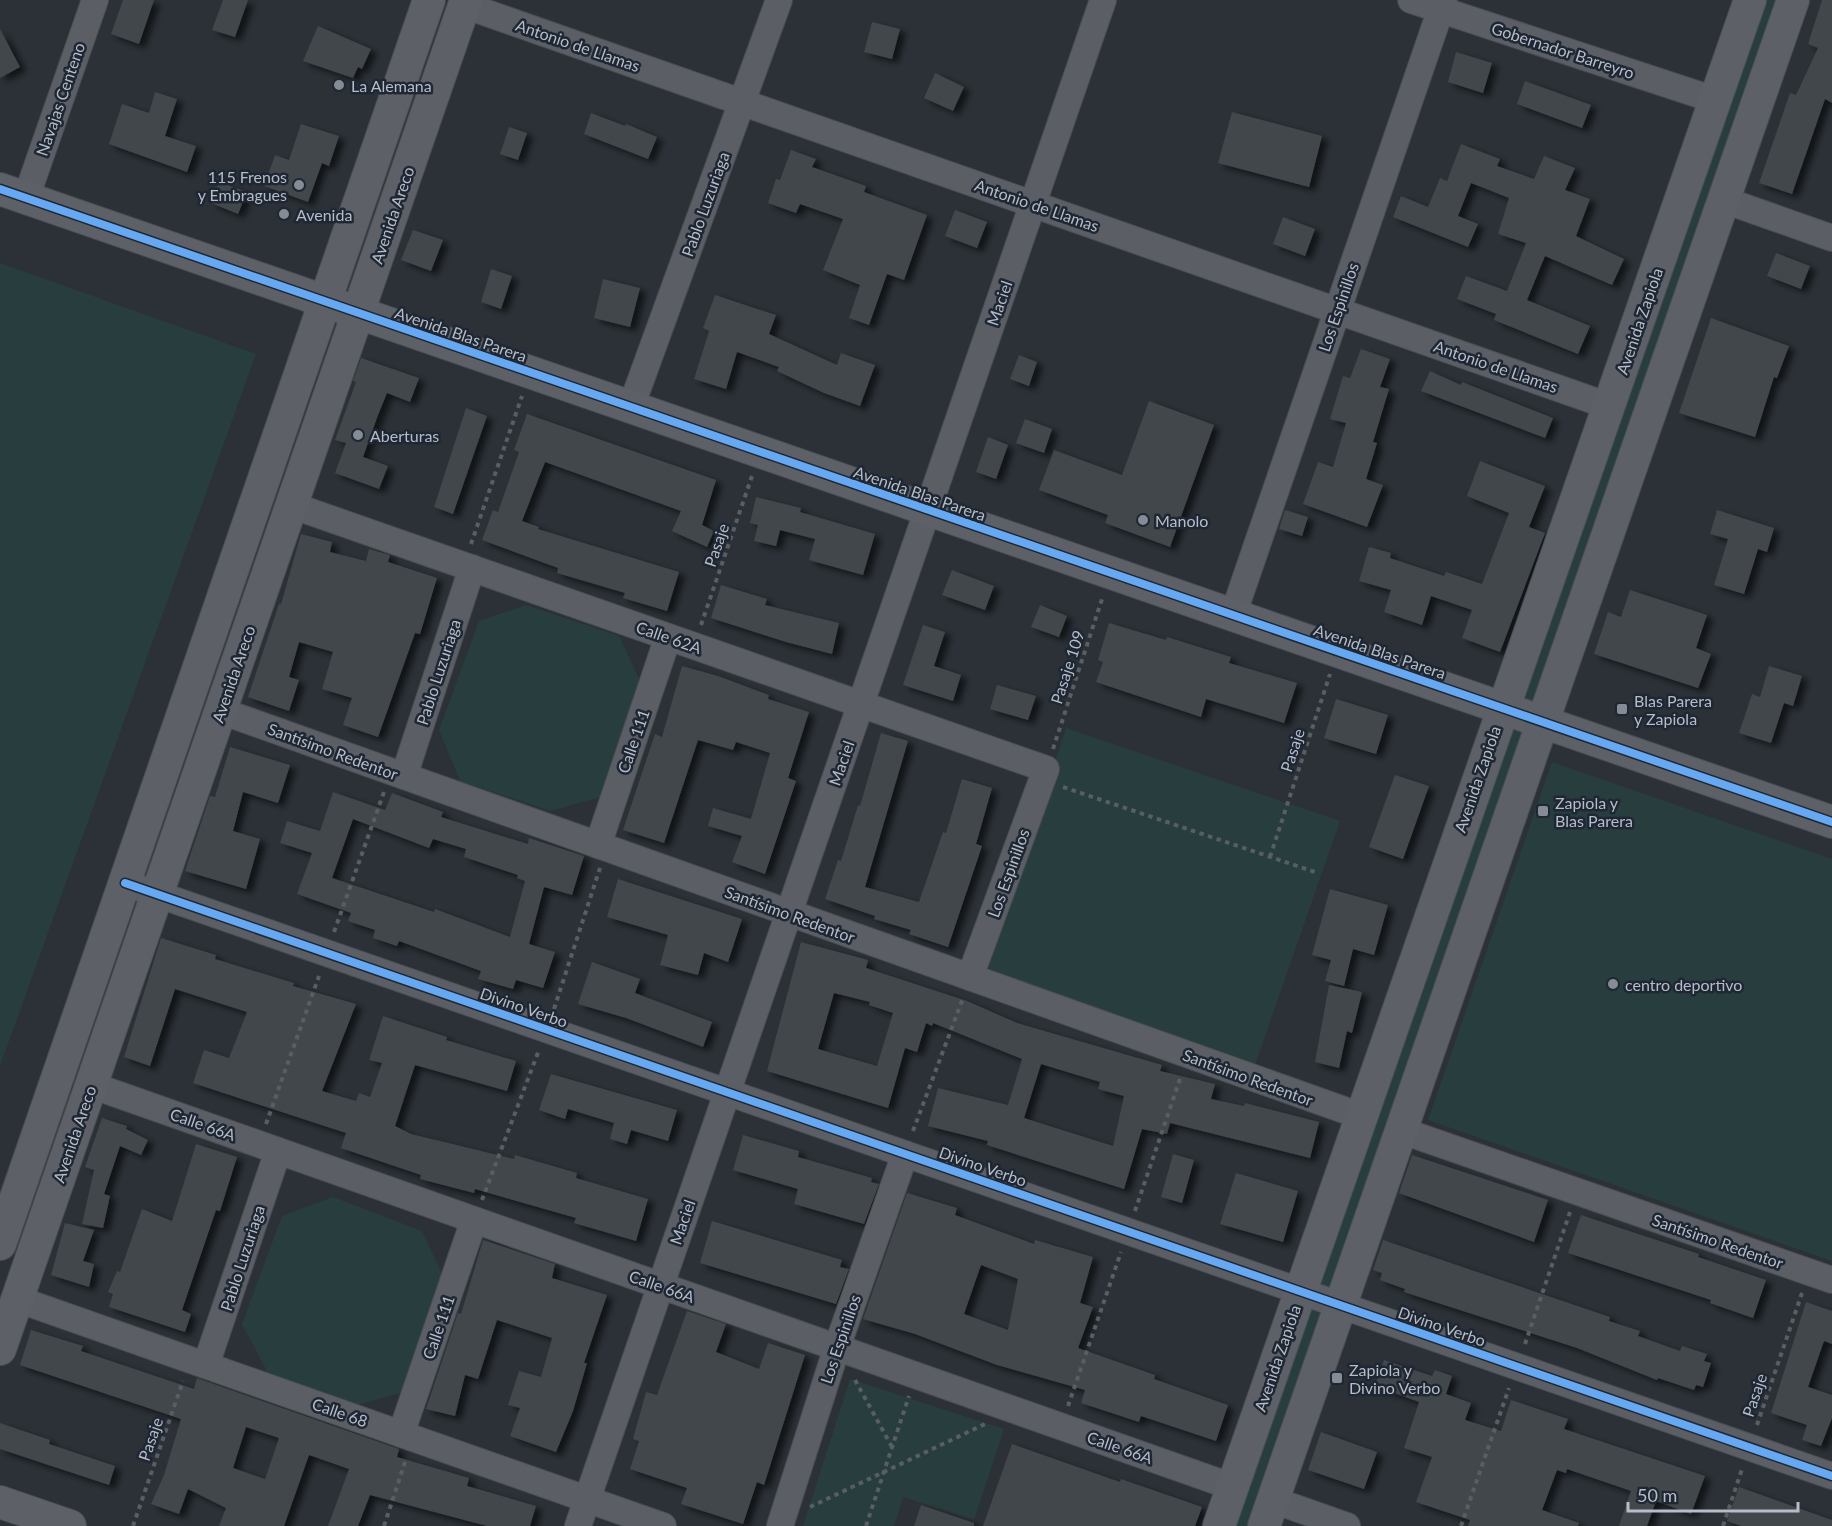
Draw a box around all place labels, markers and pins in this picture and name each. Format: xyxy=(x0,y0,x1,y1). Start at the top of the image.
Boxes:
place label: La Alemana xyxy=(351,76,432,95)
marker: La Alemana xyxy=(332,78,346,92)
place label: 115 Frenos y Embragues xyxy=(198,167,287,204)
marker: 115 Frenos y Embragues xyxy=(292,178,306,192)
place label: Avenida xyxy=(296,205,352,224)
marker: Avenida xyxy=(277,207,291,221)
place label: Aberturas xyxy=(370,426,439,445)
marker: Aberturas xyxy=(351,428,365,442)
place label: Manolo xyxy=(1155,511,1208,530)
marker: Manolo xyxy=(1136,513,1150,527)
place label: Blas Parera y Zapiola xyxy=(1634,691,1712,728)
marker: Blas Parera y Zapiola xyxy=(1615,702,1629,716)
place label: Zapiola y Blas Parera xyxy=(1555,793,1633,830)
marker: Zapiola y Blas Parera xyxy=(1536,804,1550,818)
place label: centro deportivo xyxy=(1625,975,1742,994)
marker: centro deportivo xyxy=(1606,977,1620,991)
place label: Zapiola y Divino Verbo xyxy=(1349,1360,1440,1397)
marker: Zapiola y Divino Verbo xyxy=(1330,1371,1344,1385)

